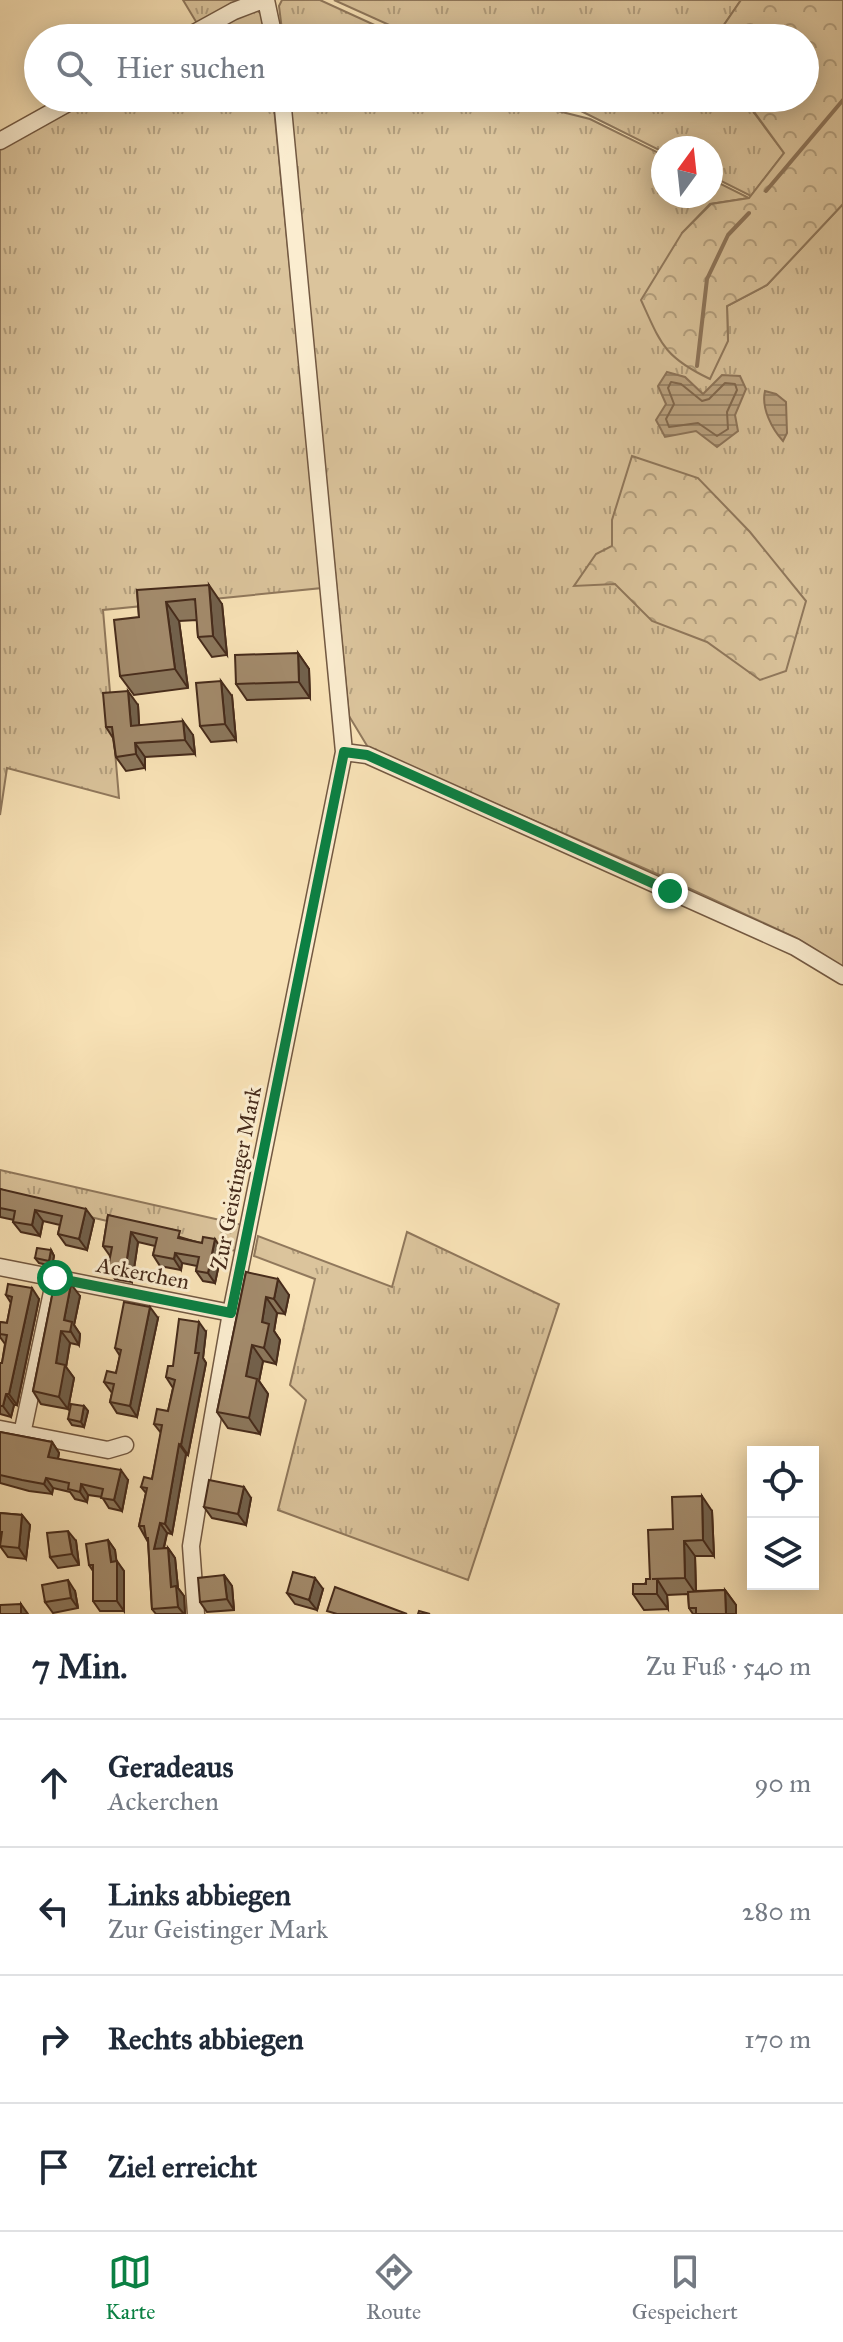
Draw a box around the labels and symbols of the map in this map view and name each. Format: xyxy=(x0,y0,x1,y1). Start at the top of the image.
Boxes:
north arrow xyxy=(651,136,723,208)
route end xyxy=(652,873,688,909)
street label: Zur Geistinger Mark xyxy=(205,1083,267,1272)
street label: Ackerchen xyxy=(93,1251,192,1295)
route start xyxy=(37,1260,73,1296)

